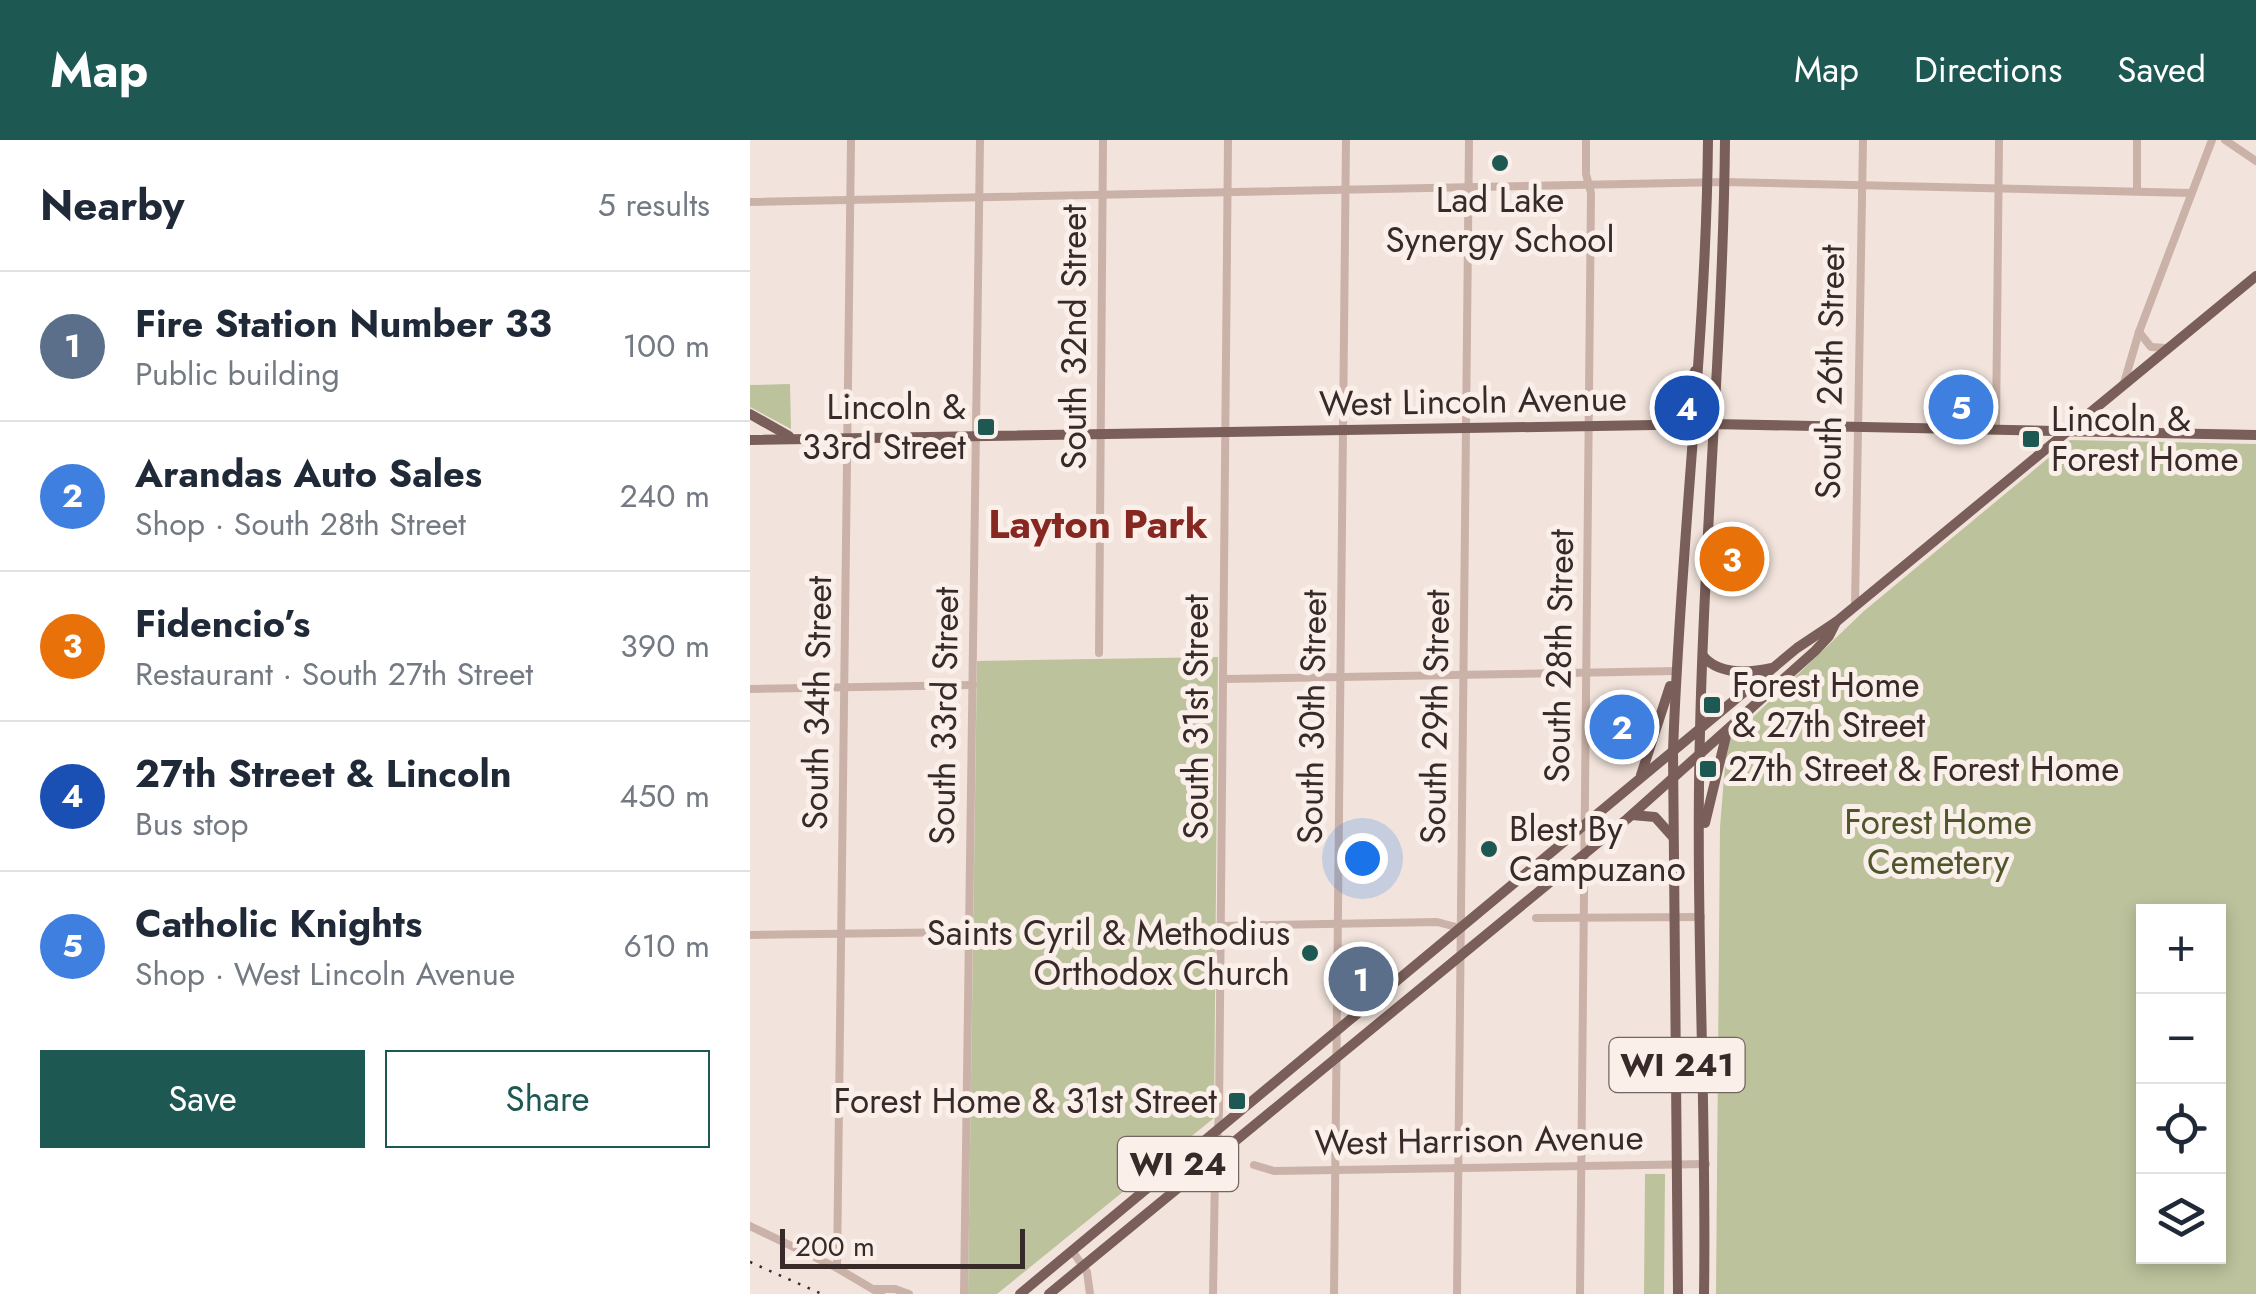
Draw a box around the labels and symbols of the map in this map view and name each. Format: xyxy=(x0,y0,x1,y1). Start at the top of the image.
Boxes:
marker: Lad Lake Synergy School xyxy=(1489,152,1511,174)
place label: Lad Lake Synergy School xyxy=(1386,175,1614,265)
street label: South 32nd Street xyxy=(1049,204,1099,470)
street label: South 26th Street xyxy=(1803,244,1857,500)
pin: 4 xyxy=(1654,370,1720,446)
pin: 5 xyxy=(1928,370,1994,444)
street label: West Lincoln Avenue xyxy=(1319,373,1627,429)
place label: Lincoln & 33rd Street xyxy=(802,382,967,472)
place label: Lincoln & Forest Home xyxy=(2051,394,2239,484)
marker: Lincoln & 33rd Street xyxy=(975,416,997,438)
marker: Lincoln & Forest Home xyxy=(2020,428,2042,450)
district label: Layton Park xyxy=(988,495,1208,553)
pin: 3 xyxy=(1700,522,1764,596)
street label: South 28th Street xyxy=(1532,528,1586,783)
street label: South 34th Street xyxy=(790,575,844,831)
street label: South 33rd Street xyxy=(917,586,971,845)
street label: South 30th Street xyxy=(1285,589,1339,845)
street label: South 29th Street xyxy=(1408,589,1462,845)
street label: South 31st Street xyxy=(1171,594,1221,840)
place label: Forest Home & 27th Street xyxy=(1732,660,1926,750)
pin: 2 xyxy=(1590,690,1654,764)
marker: Forest Home & 27th Street xyxy=(1701,694,1723,716)
place label: 27th Street & Forest Home xyxy=(1728,744,2119,794)
marker: 27th Street & Forest Home xyxy=(1697,758,1719,780)
park label: Forest Home Cemetery xyxy=(1844,797,2032,887)
place label: Blest By Campuzano xyxy=(1509,804,1686,894)
your location xyxy=(1337,833,1388,884)
marker: Blest By Campuzano xyxy=(1478,838,1500,860)
place label: Saints Cyril & Methodius Orthodox Church xyxy=(927,908,1290,998)
marker: Saints Cyril & Methodius Orthodox Church xyxy=(1299,942,1321,964)
pin: 1 xyxy=(1328,942,1394,1016)
road number: WI 241 xyxy=(1610,1038,1744,1092)
place label: Forest Home & 31st Street xyxy=(833,1076,1218,1126)
marker: Forest Home & 31st Street xyxy=(1226,1090,1248,1112)
street label: West Harrison Avenue xyxy=(1314,1112,1644,1168)
road number: WI 24 xyxy=(1118,1137,1238,1191)
scale bar xyxy=(780,1224,1025,1268)

